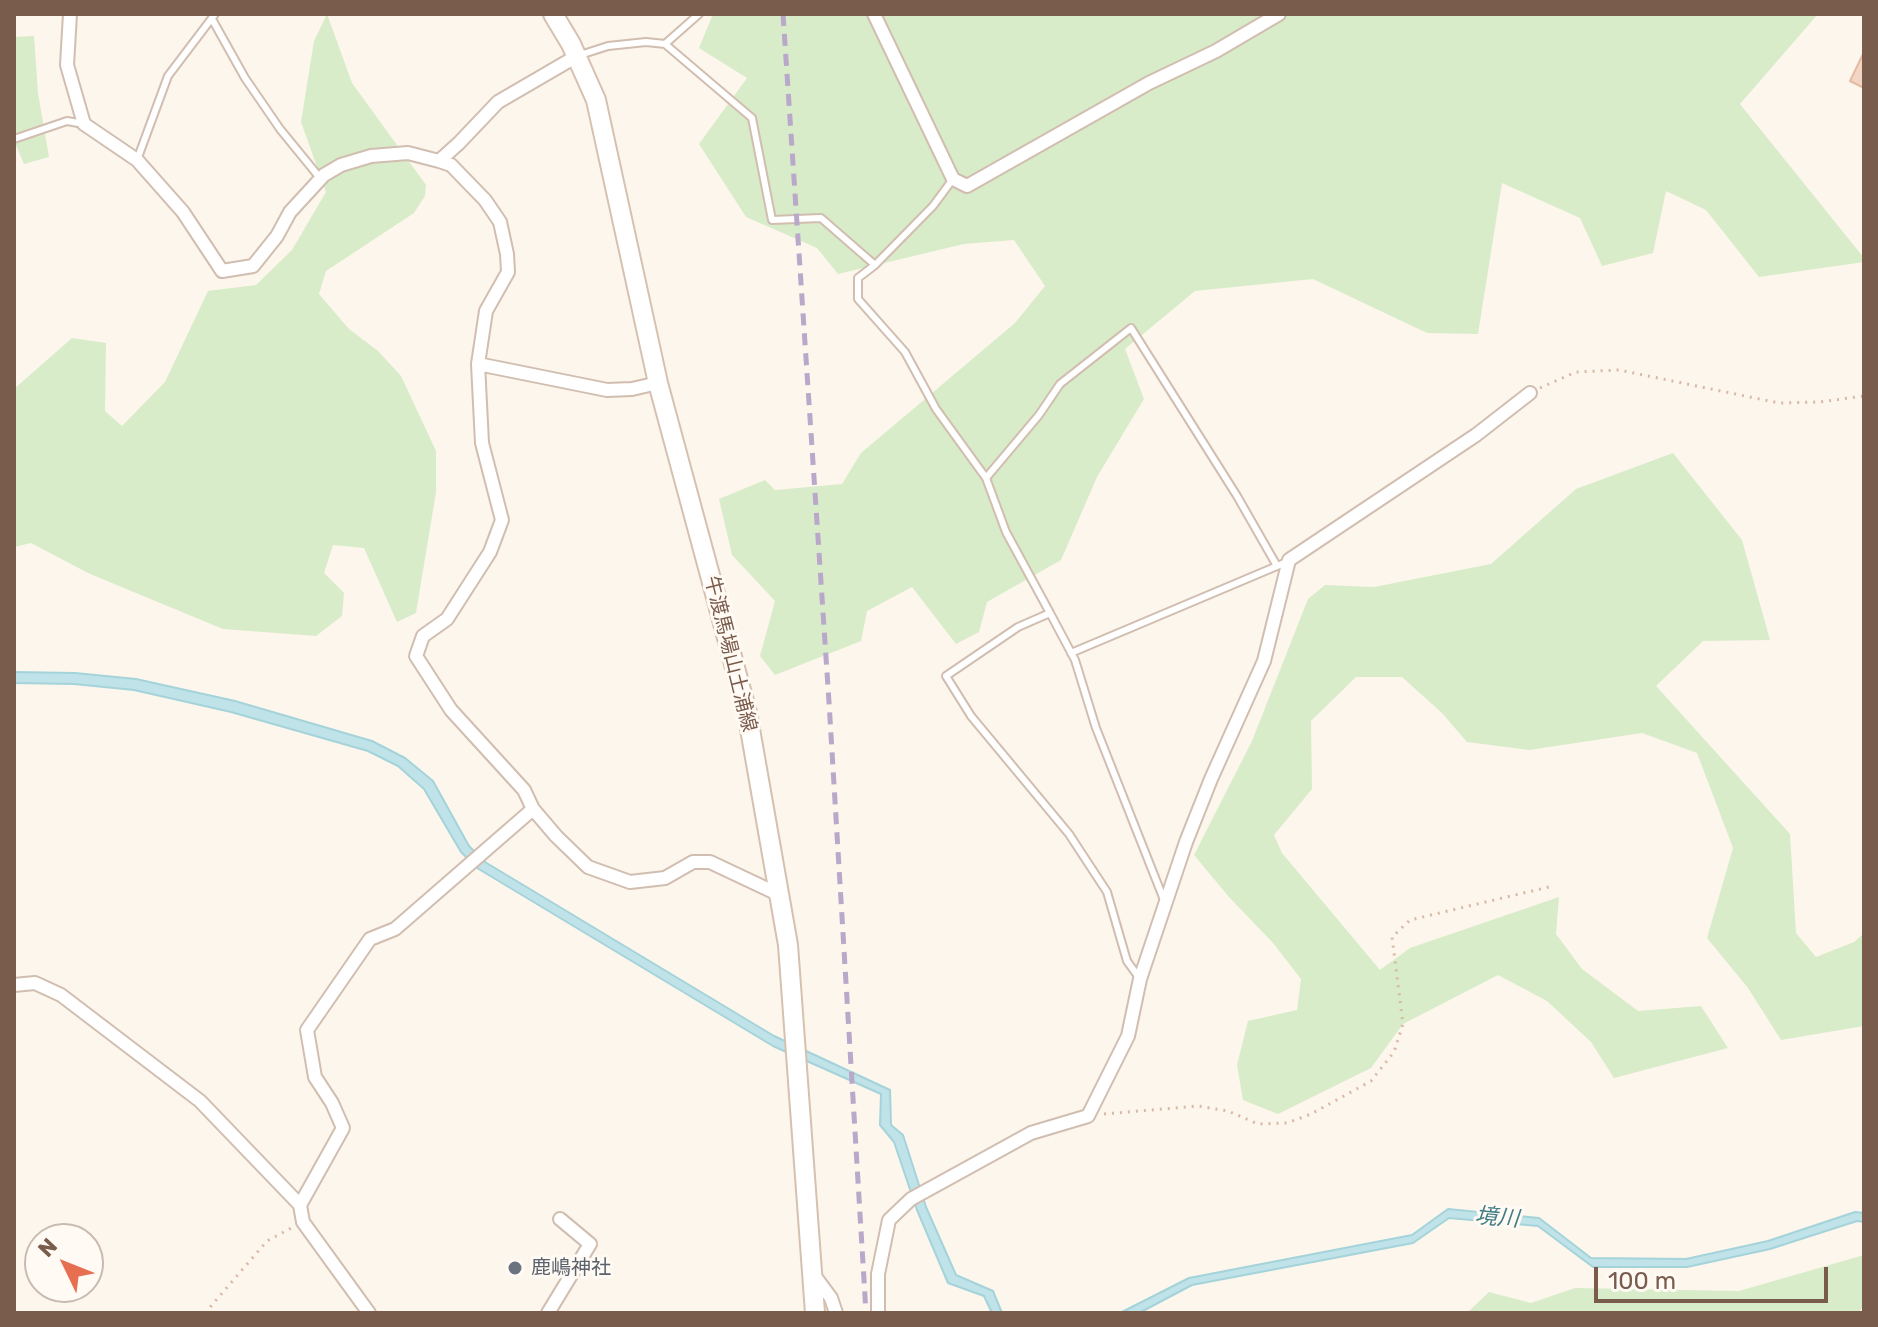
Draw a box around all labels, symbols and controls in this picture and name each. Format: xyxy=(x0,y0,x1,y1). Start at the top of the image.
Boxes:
street label: 牛渡馬場山土浦線 xyxy=(699,573,761,735)
water label: 境川 xyxy=(1474,1203,1520,1233)
north arrow xyxy=(24,1223,104,1303)
text: N xyxy=(32,1233,63,1263)
scale bar xyxy=(1598,1251,1832,1301)
place label: 鹿嶋神社 xyxy=(531,1256,611,1280)
marker: 鹿嶋神社 xyxy=(506,1259,524,1277)
text: 100 m xyxy=(1608,1267,1676,1295)

